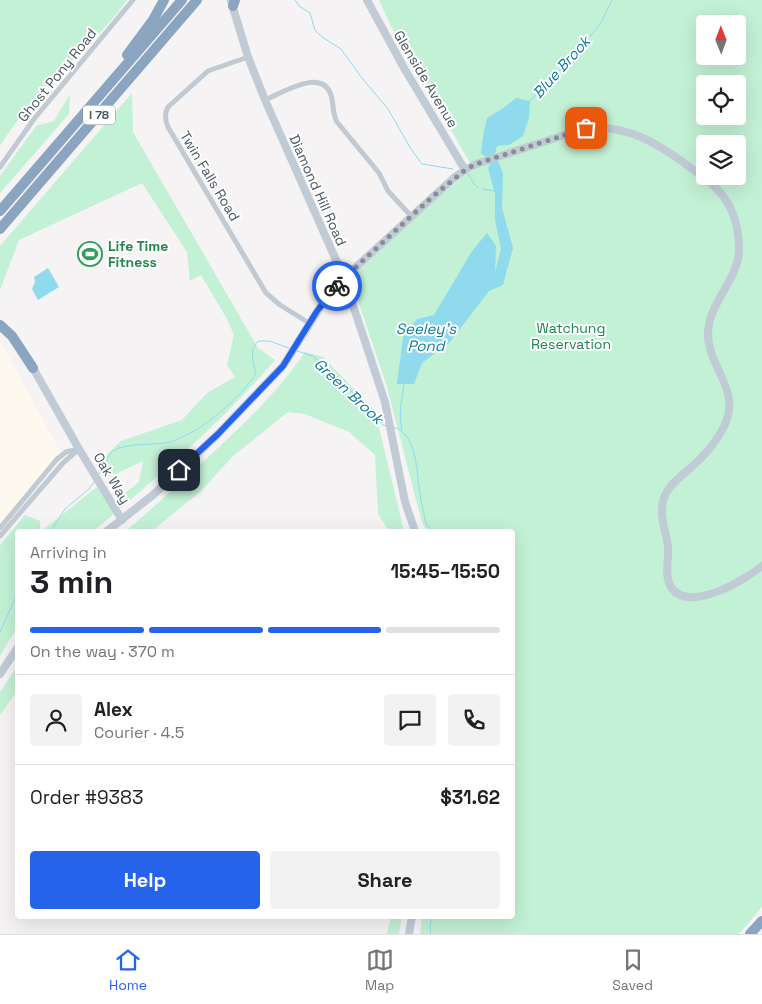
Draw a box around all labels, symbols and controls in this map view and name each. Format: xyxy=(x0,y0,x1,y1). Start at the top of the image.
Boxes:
north arrow xyxy=(696,15,746,65)
map controls xyxy=(696,15,746,185)
street label: Ghost Pony Road xyxy=(14,24,100,126)
street label: Glenside Avenue xyxy=(390,27,462,131)
water label: Blue Brook xyxy=(528,30,595,102)
button: locate xyxy=(696,75,746,125)
road number: I 78 xyxy=(83,106,115,124)
pin xyxy=(565,107,607,149)
icon: bag xyxy=(572,114,600,142)
street label: Twin Falls Road xyxy=(176,128,244,224)
street label: Diamond Hill Road xyxy=(285,131,351,249)
button: layers xyxy=(696,135,746,185)
place label: Life Time Fitness xyxy=(108,237,168,271)
sports icon: Life Time Fitness xyxy=(77,241,103,267)
courier xyxy=(312,261,362,311)
icon: bike xyxy=(323,272,351,300)
water label: Seeley's Pond xyxy=(396,319,457,355)
park label: Watchung Reservation xyxy=(531,319,611,353)
water label: Green Brook xyxy=(310,354,389,429)
street label: Oak Way xyxy=(90,449,134,507)
pin xyxy=(158,449,200,491)
icon: home xyxy=(165,456,193,484)
text: Arriving in xyxy=(30,542,107,563)
text: 15:45–15:50 xyxy=(390,559,500,584)
text: 3 min xyxy=(30,562,113,602)
text: On the way · 370 m xyxy=(30,641,175,662)
button: person xyxy=(30,694,82,746)
button: chat xyxy=(384,694,436,746)
button: phone xyxy=(448,694,500,746)
text: Alex xyxy=(94,697,133,722)
text: Courier · 4.5 xyxy=(94,722,184,743)
text: Order #9383 xyxy=(30,785,143,810)
text: $31.62 xyxy=(440,785,500,810)
button: Help xyxy=(30,851,260,909)
button: Share xyxy=(270,851,500,909)
tab: Home xyxy=(109,946,147,994)
tab: Map xyxy=(365,946,394,994)
tab: Saved xyxy=(612,946,653,994)

